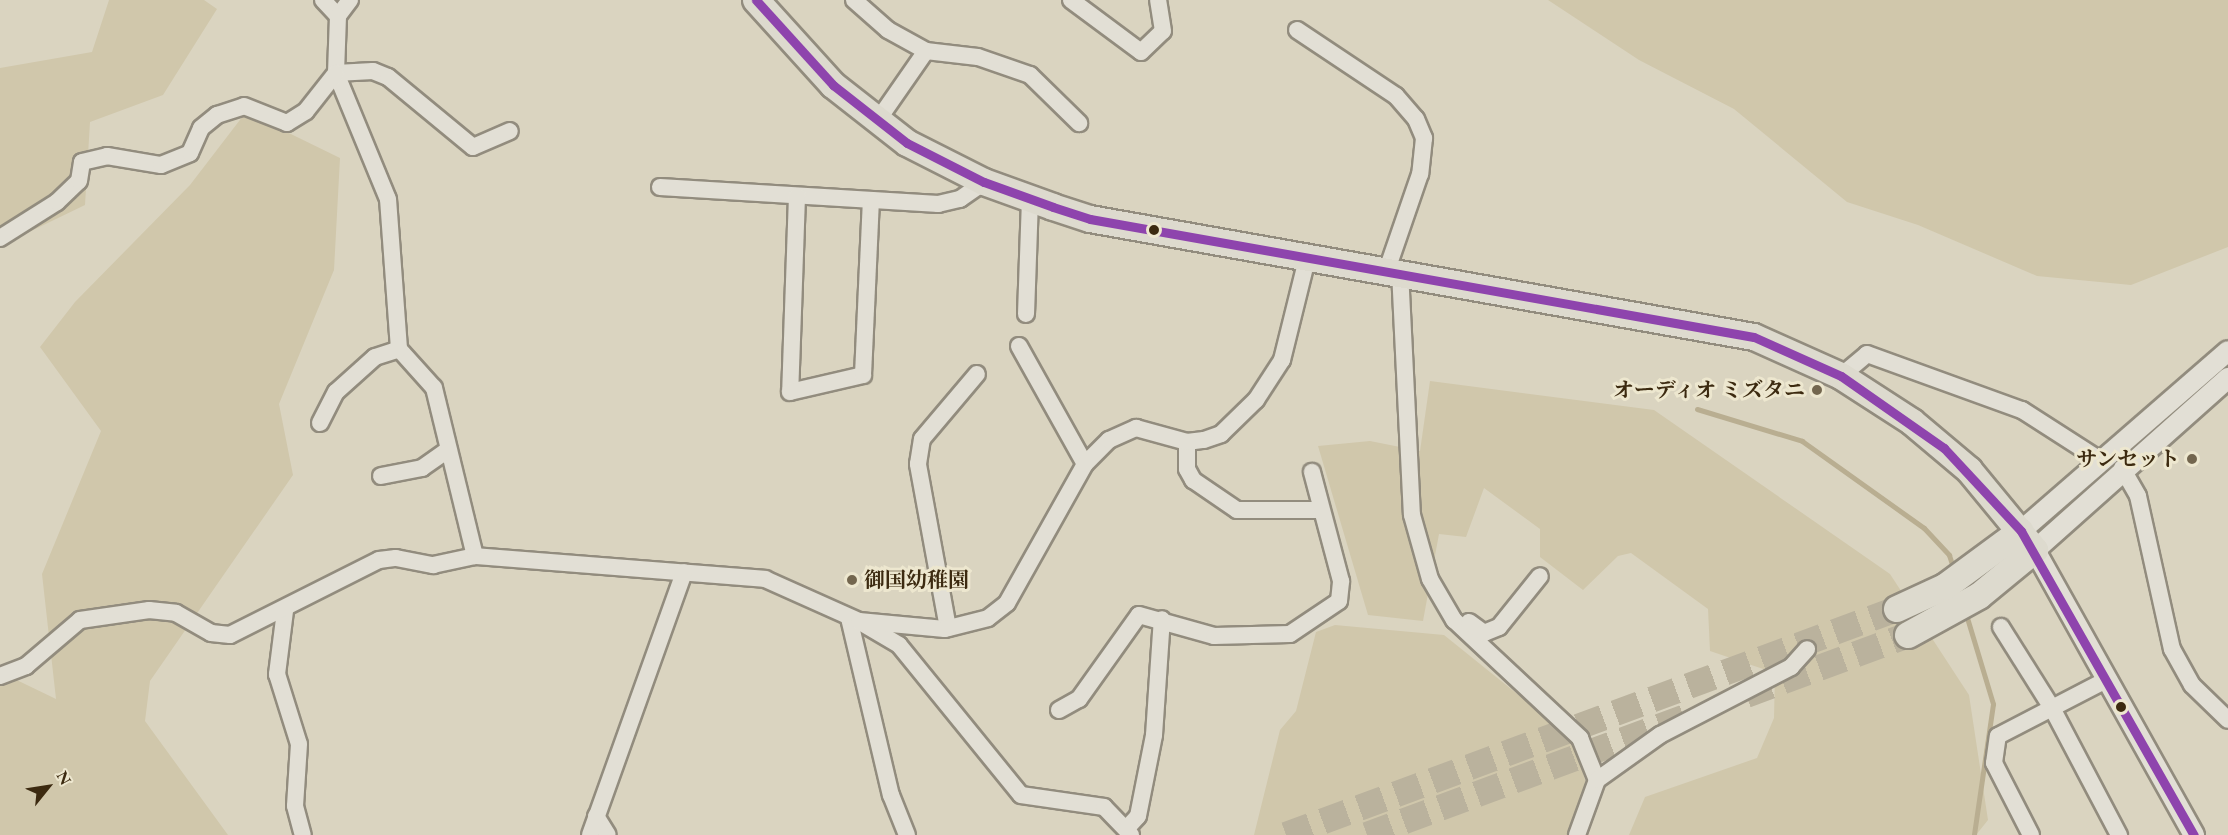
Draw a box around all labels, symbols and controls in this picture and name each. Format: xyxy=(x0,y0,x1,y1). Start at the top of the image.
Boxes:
unlabelled marker xyxy=(1148,224,1160,236)
place label: オーディオ ミズタニ xyxy=(1611,377,1805,403)
marker: オーディオ ミズタニ xyxy=(1810,383,1824,397)
place label: サンセット xyxy=(2075,446,2180,472)
marker: サンセット xyxy=(2185,452,2199,466)
place label: 御国幼稚園 xyxy=(864,567,969,593)
marker: 御国幼稚園 xyxy=(845,573,859,587)
unlabelled marker xyxy=(2115,701,2127,713)
north arrow xyxy=(18,757,78,817)
text: N xyxy=(52,767,76,789)

